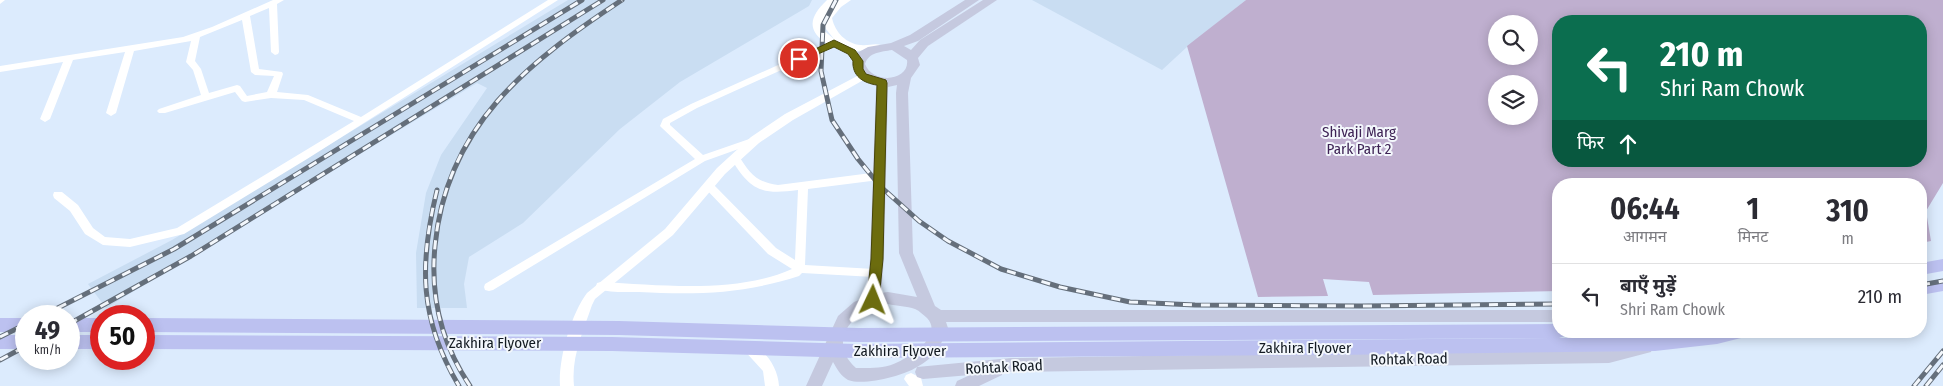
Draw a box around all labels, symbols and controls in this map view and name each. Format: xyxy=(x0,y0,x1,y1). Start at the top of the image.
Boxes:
map controls xyxy=(1488,15,1538,125)
button: search xyxy=(1488,15,1538,65)
text: 210 m xyxy=(1660,33,1744,75)
icon: left xyxy=(1577,35,1642,100)
pin xyxy=(778,38,820,80)
icon: arrive xyxy=(785,45,813,73)
button: layers xyxy=(1488,75,1538,125)
text: Shri Ram Chowk xyxy=(1660,75,1804,102)
park label: Shivaji Marg Park Part 2 xyxy=(1322,123,1396,158)
icon: ahead xyxy=(1614,130,1642,158)
text: फिर xyxy=(1577,131,1604,154)
text: 06:44 xyxy=(1610,191,1680,227)
text: 1 xyxy=(1747,191,1759,227)
text: 310 xyxy=(1826,193,1869,229)
text: आगमन xyxy=(1623,227,1667,246)
text: मिनट xyxy=(1738,227,1768,246)
text: m xyxy=(1841,229,1854,248)
position arrow xyxy=(846,273,898,325)
text: बाएँ मुड़ें xyxy=(1620,274,1676,297)
icon: left xyxy=(1577,282,1605,310)
text: 210 m xyxy=(1858,285,1902,308)
text: Shri Ram Chowk xyxy=(1620,300,1725,319)
speed limit sign: 50 xyxy=(90,305,155,370)
text: 49 xyxy=(35,316,60,346)
street label: Zakhira Flyover xyxy=(449,334,542,352)
street label: Zakhira Flyover xyxy=(1259,339,1352,357)
street label: Zakhira Flyover xyxy=(854,342,947,360)
text: km/h xyxy=(34,343,61,357)
street label: Rohtak Road xyxy=(1370,349,1448,369)
street label: Rohtak Road xyxy=(965,356,1043,378)

